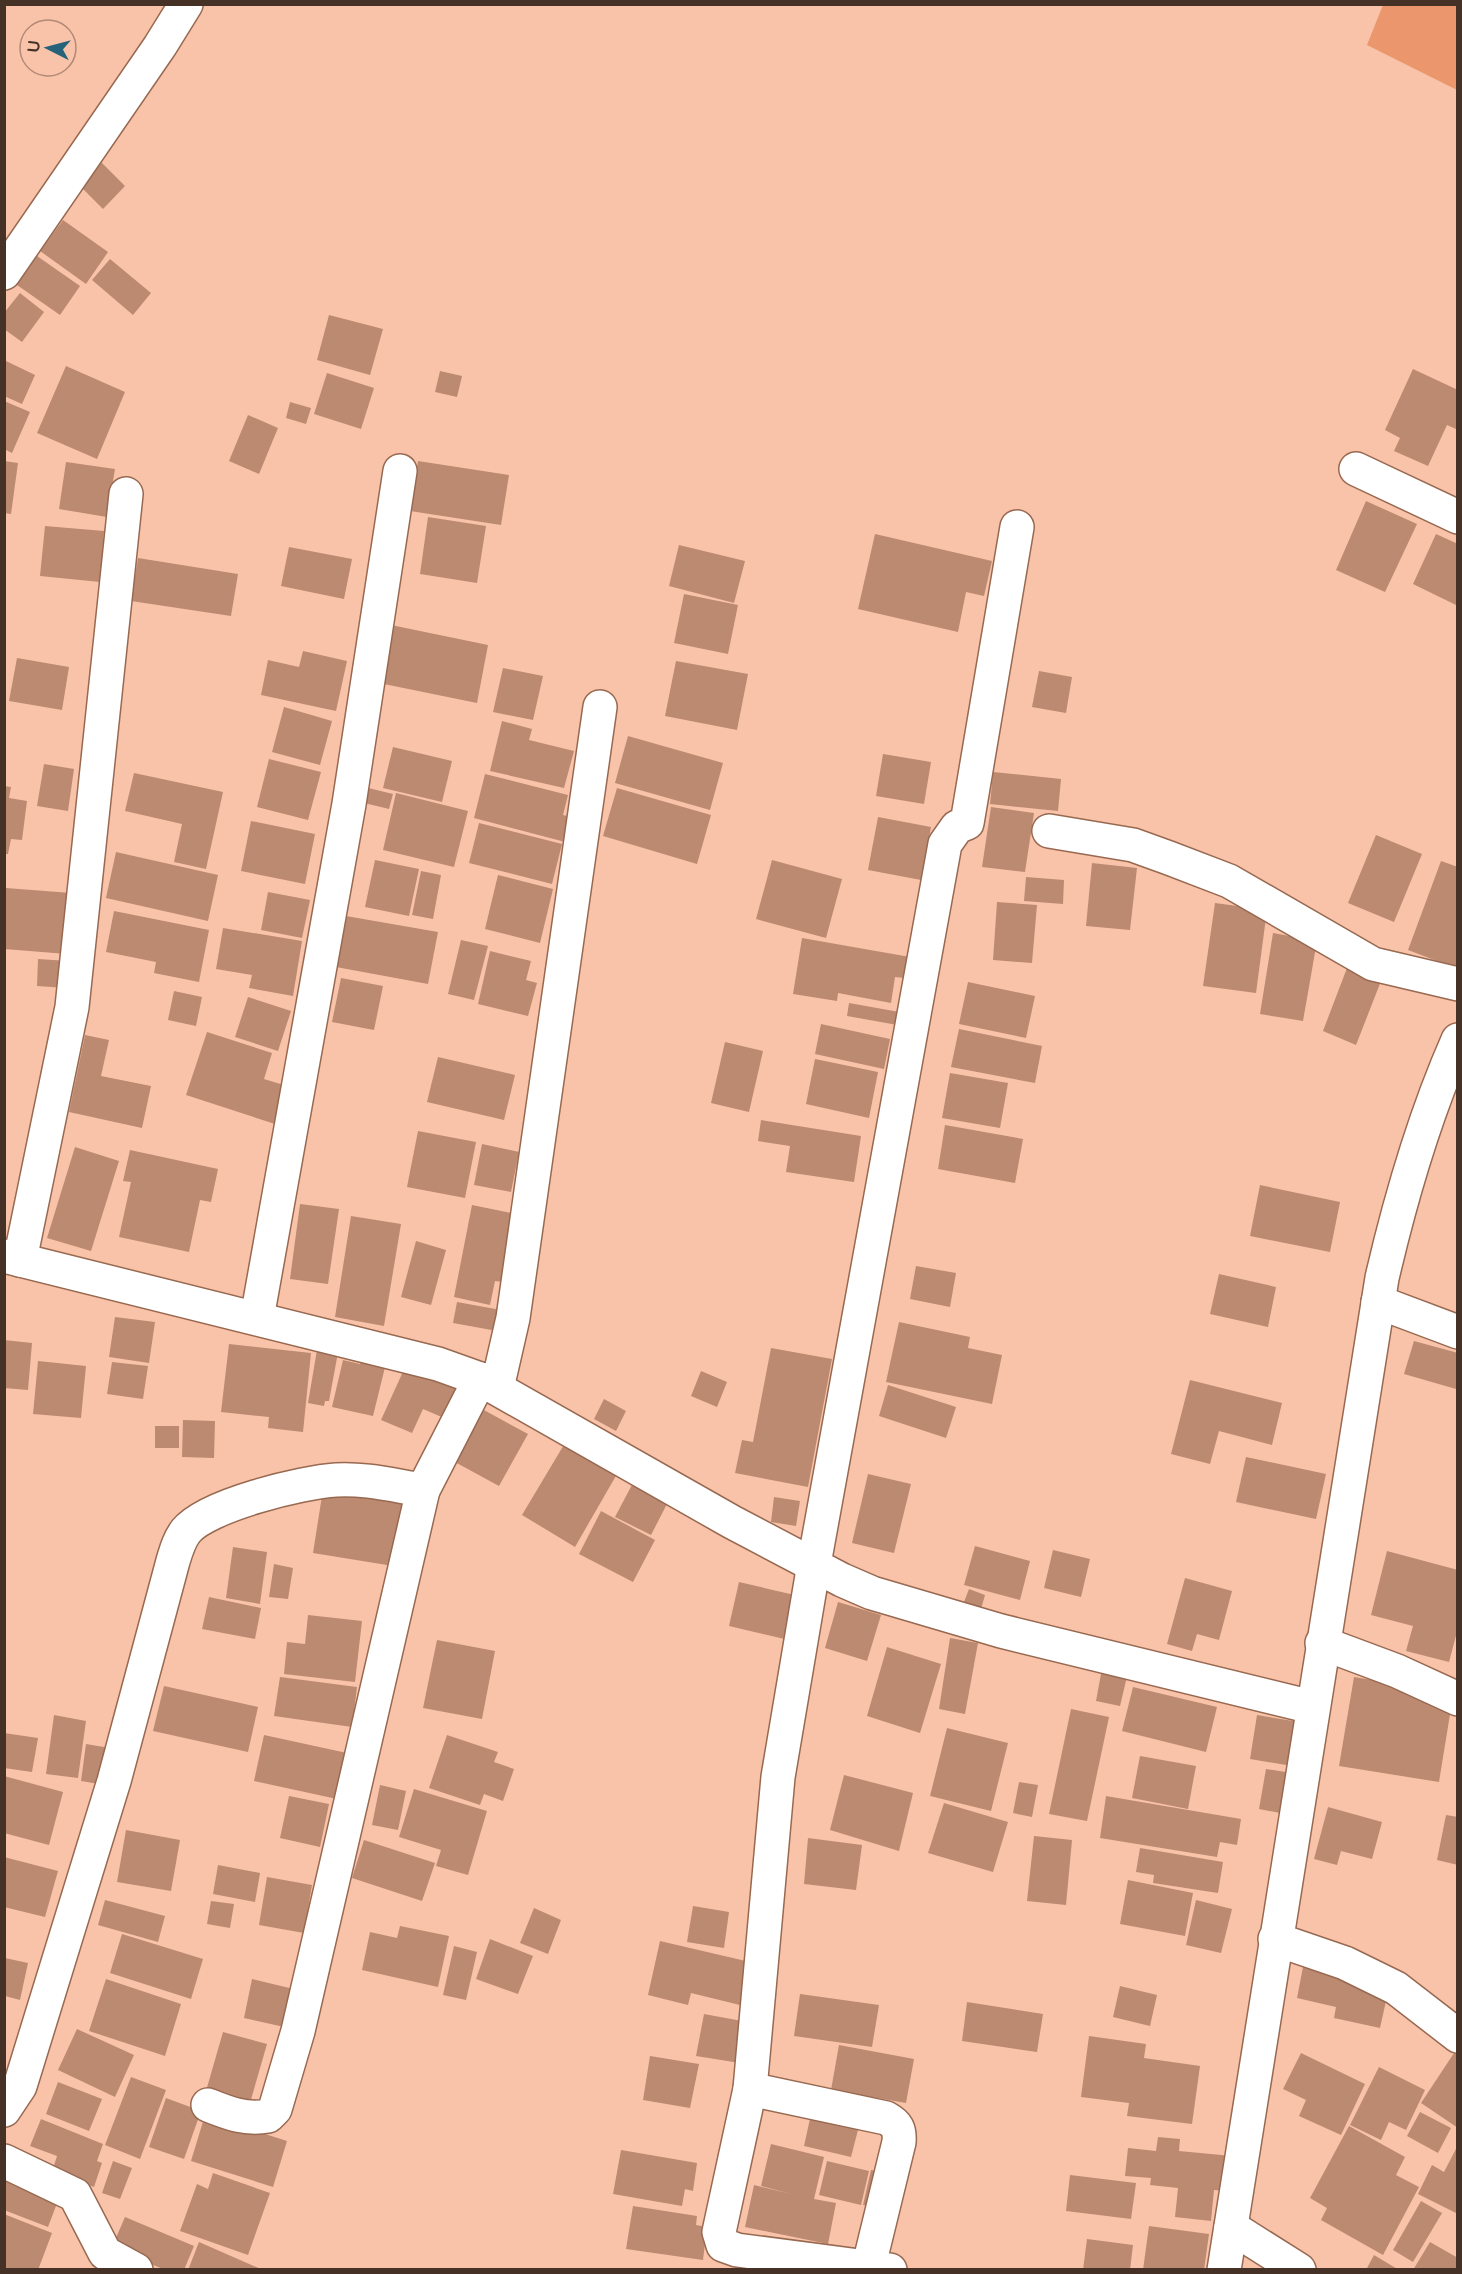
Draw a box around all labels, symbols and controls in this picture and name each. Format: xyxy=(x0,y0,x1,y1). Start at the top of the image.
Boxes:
north arrow xyxy=(18,18,78,78)
text: U xyxy=(23,39,45,54)

